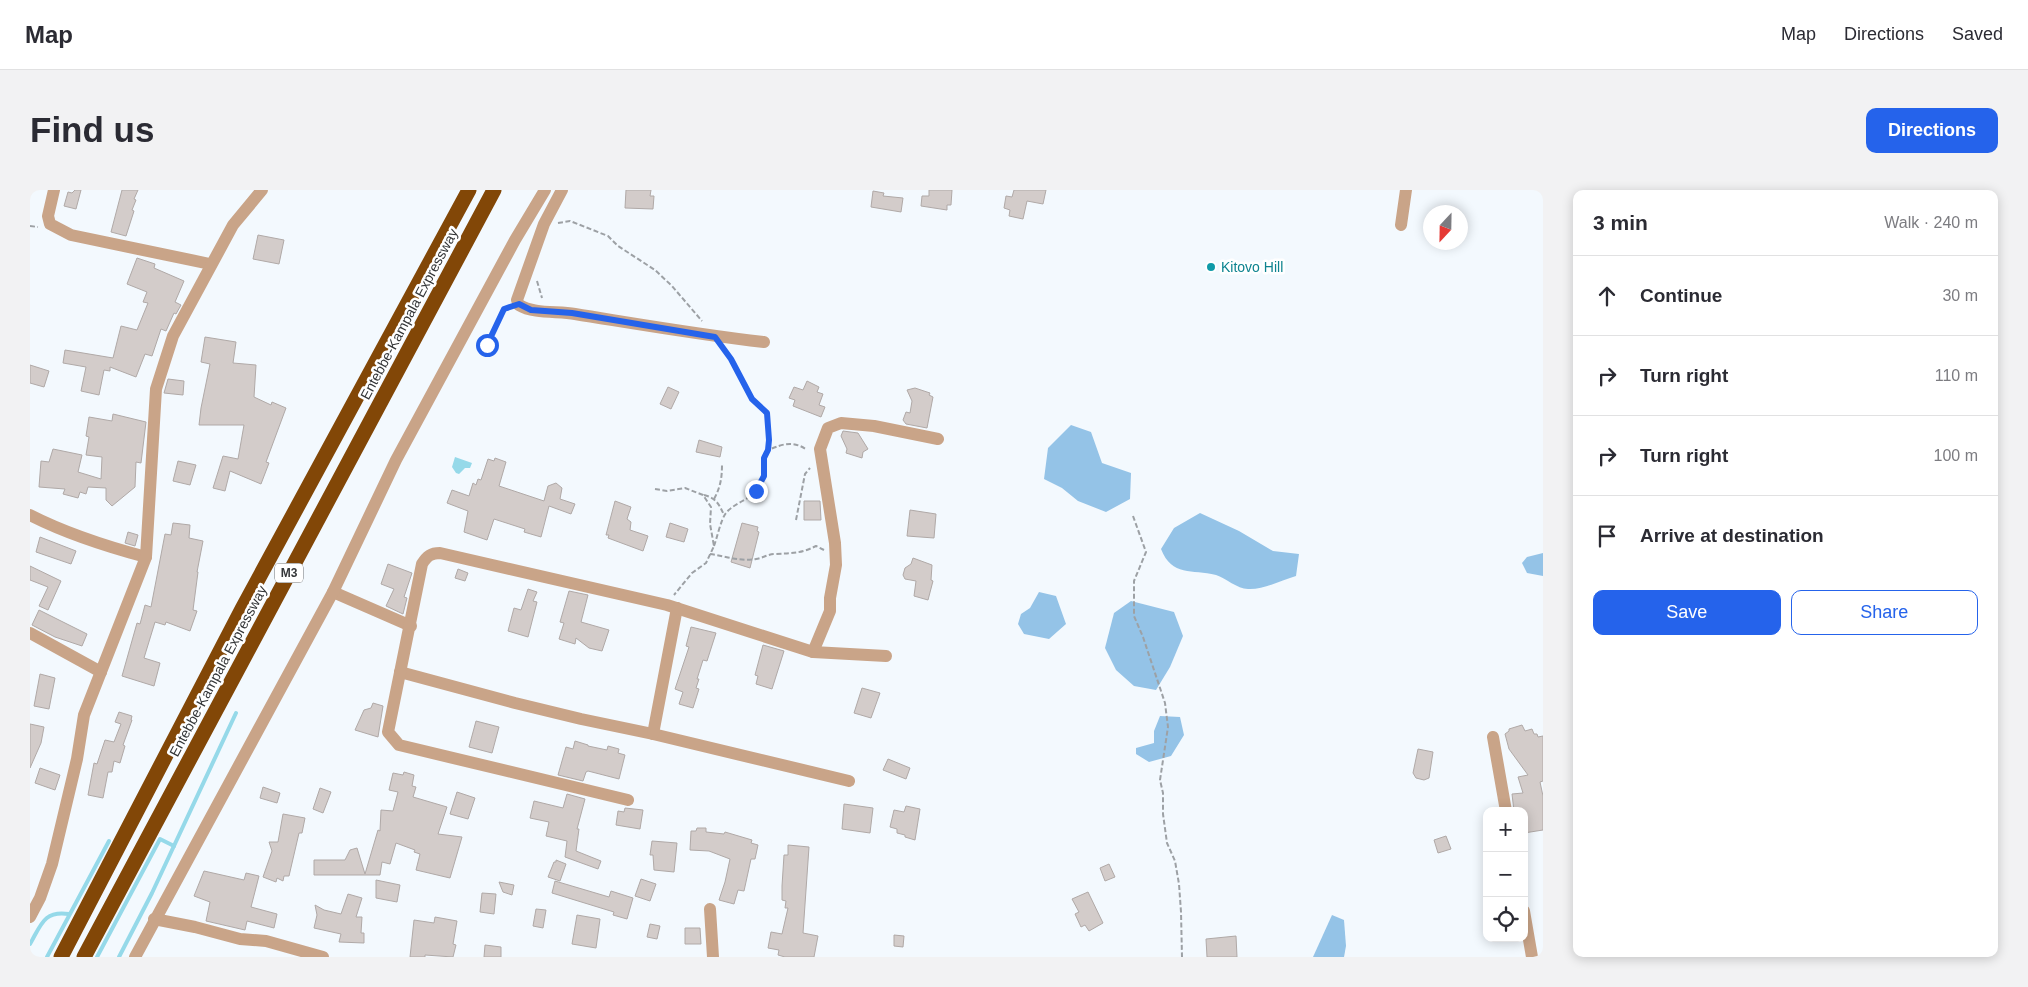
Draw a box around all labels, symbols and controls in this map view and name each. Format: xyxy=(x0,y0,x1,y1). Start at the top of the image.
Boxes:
text: Map xyxy=(25,21,73,48)
text: Map xyxy=(1781,24,1816,44)
text: Directions xyxy=(1844,24,1924,44)
text: Saved xyxy=(1952,24,2003,44)
button: Directions xyxy=(1866,108,1998,153)
text: Find us xyxy=(30,110,154,149)
north arrow xyxy=(1423,205,1468,250)
text: 3 min xyxy=(1593,211,1648,234)
text: Walk · 240 m xyxy=(1884,214,1978,231)
street label: Entebbe-Kampala Expressway xyxy=(357,226,461,402)
place label: Kitovo Hill xyxy=(1221,259,1283,275)
marker: Kitovo Hill xyxy=(1205,261,1217,273)
icon: ahead xyxy=(1593,282,1621,310)
text: Continue xyxy=(1640,285,1722,306)
text: 30 m xyxy=(1942,287,1978,304)
route start xyxy=(476,334,499,357)
icon: right xyxy=(1593,362,1621,390)
text: Turn right xyxy=(1640,365,1728,386)
text: 110 m xyxy=(1935,367,1978,384)
icon: right xyxy=(1593,442,1621,470)
text: Turn right xyxy=(1640,445,1728,466)
text: 100 m xyxy=(1934,447,1978,464)
route end xyxy=(745,480,768,503)
icon: arrive xyxy=(1593,522,1621,550)
text: Arrive at destination xyxy=(1640,525,1824,546)
road number: M3 xyxy=(275,563,303,582)
street label: Entebbe-Kampala Expressway xyxy=(166,583,270,759)
button: Save xyxy=(1593,590,1781,635)
button: Share xyxy=(1791,590,1978,635)
map controls xyxy=(1483,807,1528,942)
button: + xyxy=(1483,807,1528,852)
button: − xyxy=(1483,852,1528,897)
button: locate xyxy=(1483,897,1528,942)

